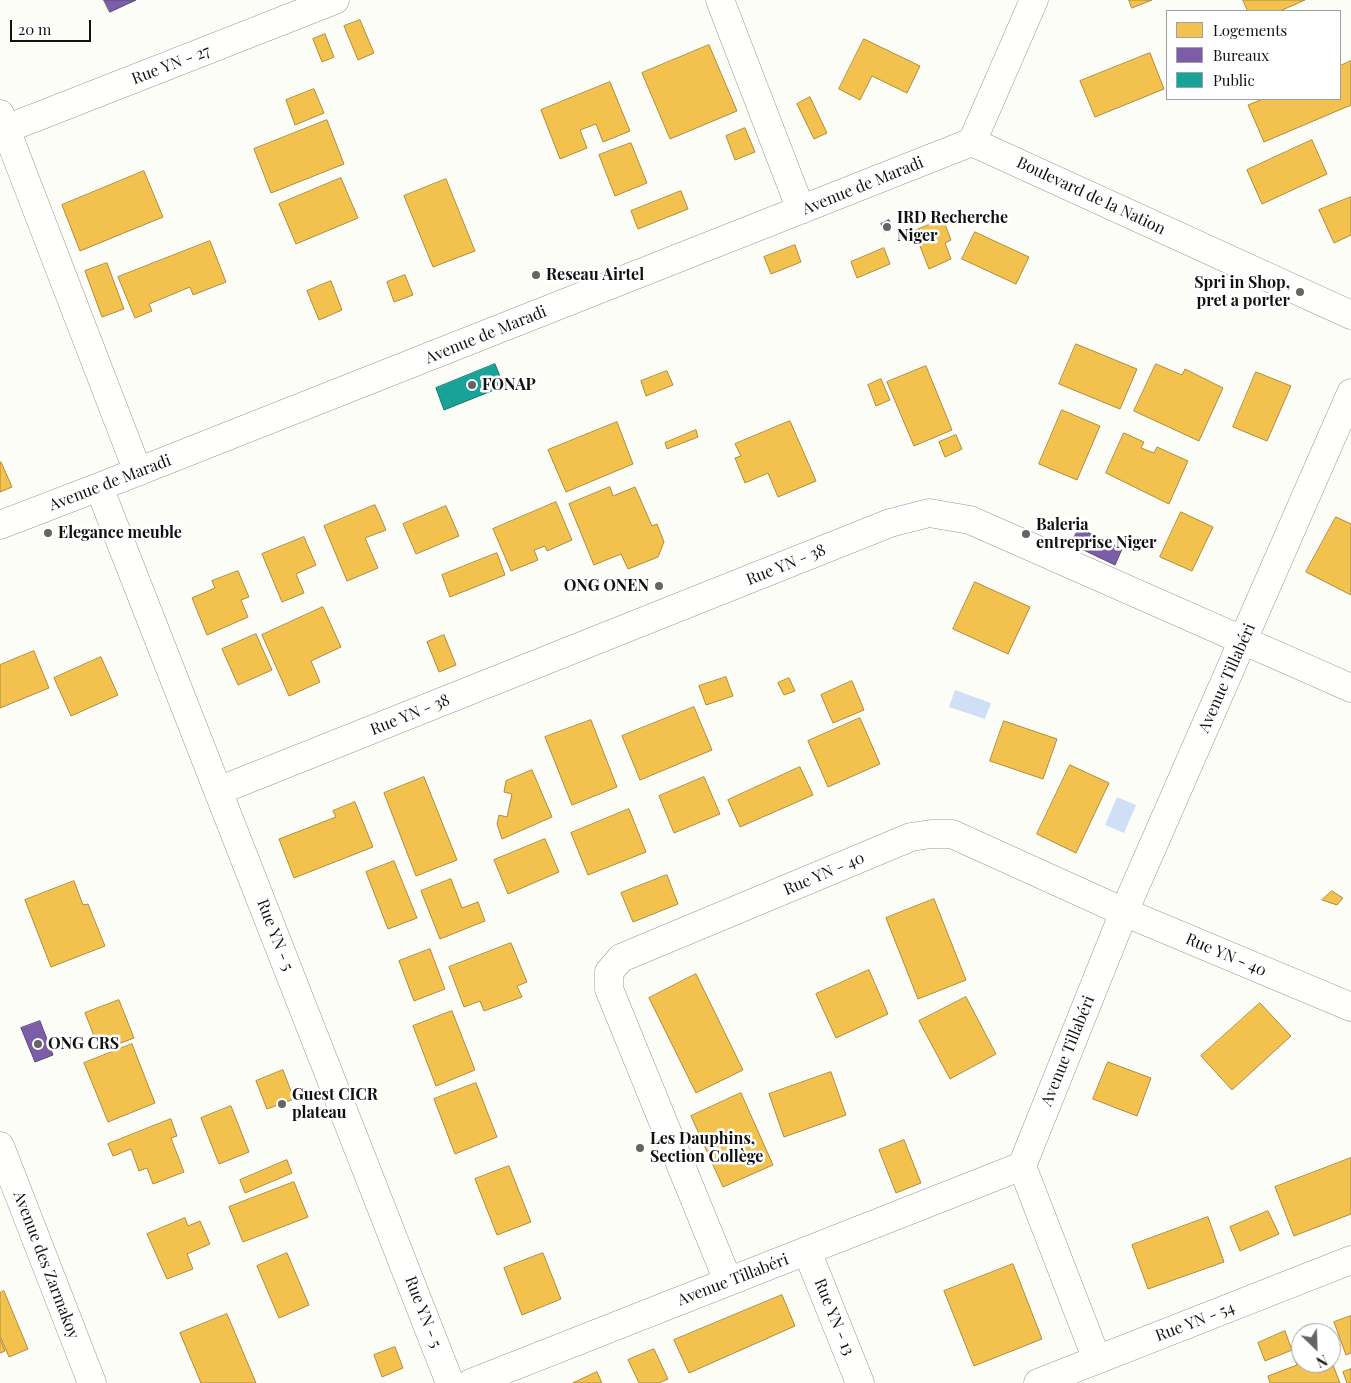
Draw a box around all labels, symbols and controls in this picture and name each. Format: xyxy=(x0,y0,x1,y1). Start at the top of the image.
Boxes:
scale bar xyxy=(12,10,94,42)
legend xyxy=(1166,10,1341,100)
text: 20 m xyxy=(18,19,51,39)
text: Logements xyxy=(1213,20,1287,40)
street label: Rue YN - 27 xyxy=(129,41,213,89)
text: Bureaux xyxy=(1213,45,1269,65)
text: Public xyxy=(1213,70,1255,90)
street label: Avenue de Maradi xyxy=(800,153,926,219)
street label: Boulevard de la Nation xyxy=(1014,153,1168,239)
place label: IRD Recherche Niger xyxy=(897,208,1008,246)
marker: IRD Recherche Niger xyxy=(881,221,893,233)
place label: Reseau Airtel xyxy=(546,265,644,285)
marker: Reseau Airtel xyxy=(530,269,542,281)
place label: Spri in Shop, pret a porter xyxy=(1194,273,1290,311)
marker: Spri in Shop, pret a porter xyxy=(1294,286,1306,298)
street label: Avenue de Maradi xyxy=(423,302,549,368)
place label: FONAP xyxy=(482,375,536,395)
marker: FONAP xyxy=(466,379,478,391)
street label: Avenue de Maradi xyxy=(46,451,174,515)
place label: Baleria entreprise Niger xyxy=(1036,515,1157,553)
place label: Elegance meuble xyxy=(58,523,182,543)
marker: Elegance meuble xyxy=(42,527,54,539)
marker: Baleria entreprise Niger xyxy=(1020,528,1032,540)
street label: Rue YN - 38 xyxy=(743,540,829,590)
place label: ONG ONEN xyxy=(564,576,649,596)
marker: ONG ONEN xyxy=(653,580,665,592)
street label: Avenue Tillabéri xyxy=(1194,620,1260,736)
street label: Rue YN - 38 xyxy=(367,690,453,740)
street label: Rue YN - 40 xyxy=(781,848,867,900)
street label: Rue YN - 5 xyxy=(253,897,297,973)
street label: Rue YN - 40 xyxy=(1183,929,1269,981)
street label: Avenue Tillabéri xyxy=(1037,993,1099,1109)
place label: ONG CRS xyxy=(48,1034,119,1054)
marker: ONG CRS xyxy=(32,1038,44,1050)
place label: Guest CICR plateau xyxy=(292,1085,378,1123)
marker: Guest CICR plateau xyxy=(276,1098,288,1110)
place label: Les Dauphins, Section Collège xyxy=(650,1129,763,1167)
marker: Les Dauphins, Section Collège xyxy=(634,1142,646,1154)
street label: Avenue des Zarmakoy xyxy=(9,1188,83,1342)
street label: Avenue Tillabéri xyxy=(675,1250,791,1310)
street label: Rue YN - 5 xyxy=(401,1274,445,1350)
street label: Rue YN - 13 xyxy=(810,1276,858,1358)
street label: Rue YN - 54 xyxy=(1153,1298,1237,1346)
north arrow xyxy=(1291,1323,1341,1373)
text: N xyxy=(1313,1351,1330,1372)

